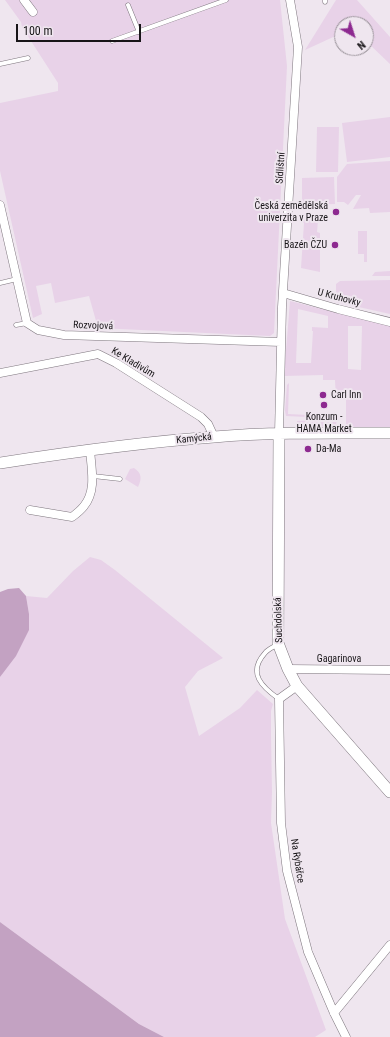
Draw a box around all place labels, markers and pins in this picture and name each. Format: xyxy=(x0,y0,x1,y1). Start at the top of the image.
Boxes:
place label: Česká zemědělská univerzita v Praze xyxy=(254,200,328,224)
marker: Česká zemědělská univerzita v Praze xyxy=(331,207,341,217)
place label: Bazén ČZU xyxy=(284,239,327,251)
marker: Bazén ČZU xyxy=(330,240,340,250)
place label: Carl Inn xyxy=(331,389,361,401)
marker: Carl Inn xyxy=(318,390,328,400)
marker: Konzum - HAMA Market xyxy=(319,400,329,410)
place label: Konzum - HAMA Market xyxy=(296,411,352,434)
place label: Da-Ma xyxy=(316,443,341,455)
marker: Da-Ma xyxy=(303,444,313,454)

